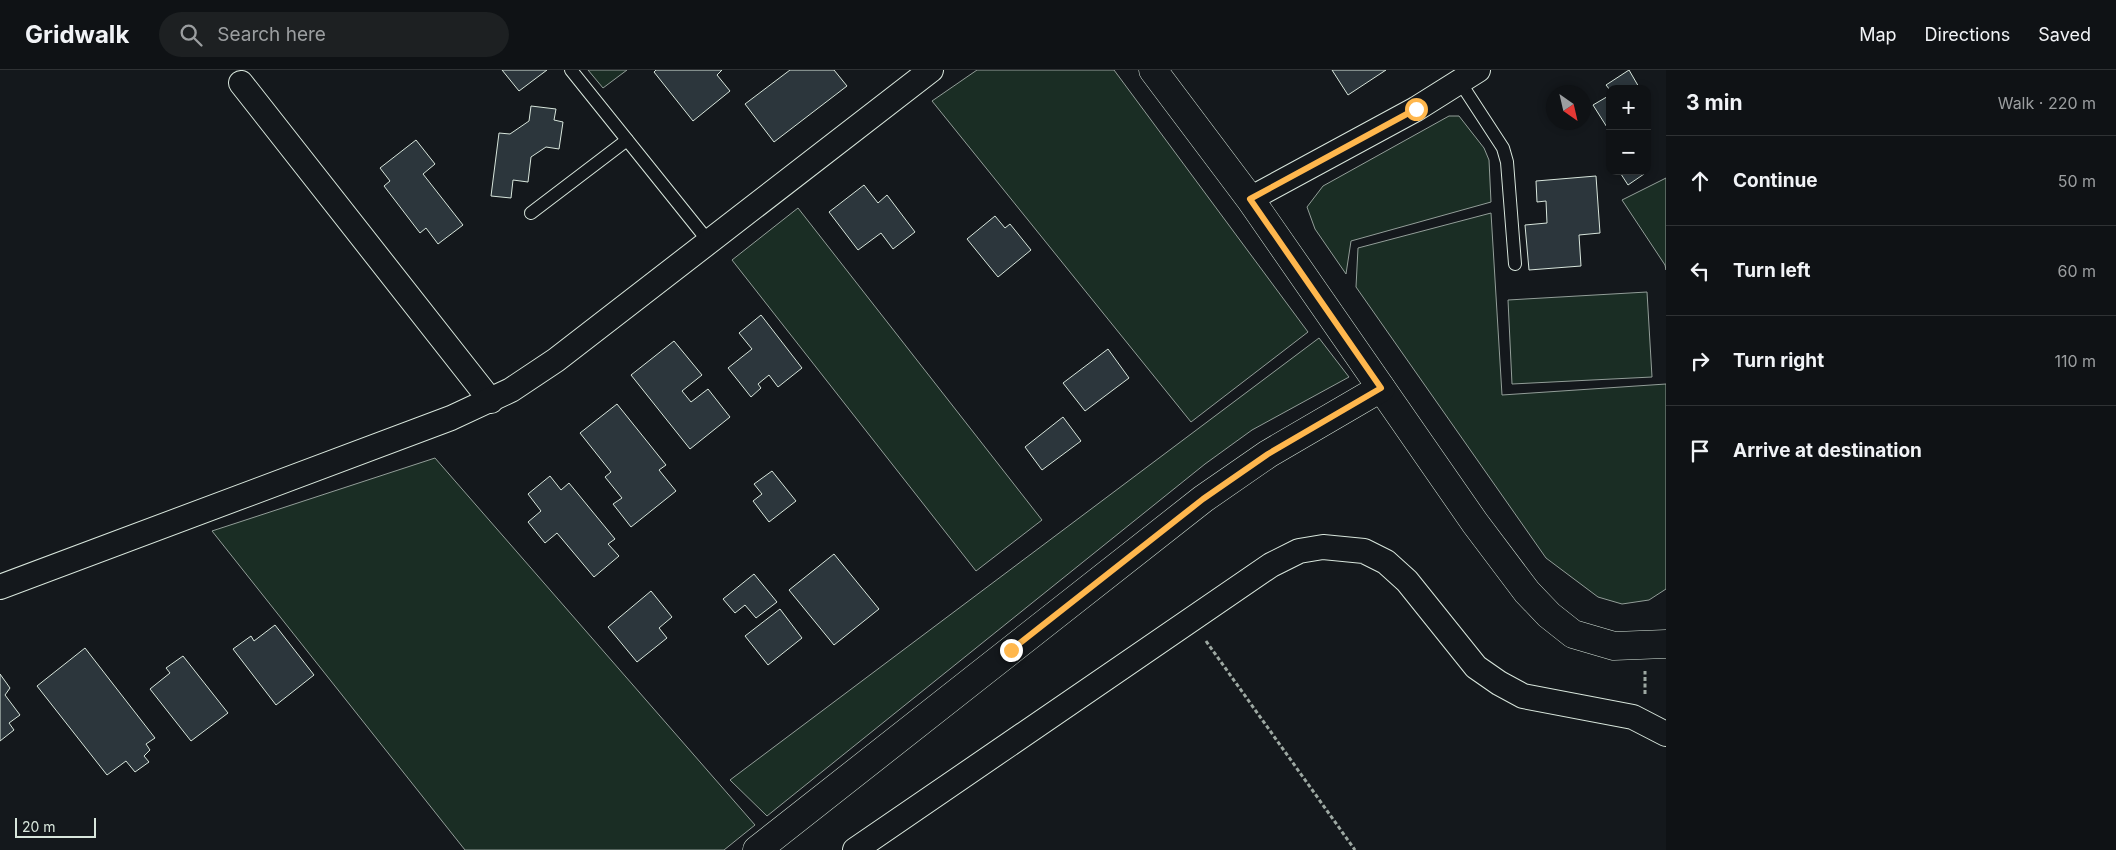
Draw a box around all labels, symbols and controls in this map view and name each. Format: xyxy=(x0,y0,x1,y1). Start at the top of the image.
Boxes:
search box xyxy=(159,12,509,57)
text: Gridwalk xyxy=(25,20,129,49)
icon: search xyxy=(177,21,205,49)
text: Search here xyxy=(217,23,326,46)
text: Map xyxy=(1859,24,1897,45)
text: Directions xyxy=(1925,24,2010,45)
text: Saved xyxy=(2038,24,2091,45)
north arrow xyxy=(1546,85,1591,130)
map controls xyxy=(1606,85,1651,175)
button: + xyxy=(1606,85,1651,130)
text: 3 min xyxy=(1686,90,1742,115)
text: Walk · 220 m xyxy=(1998,93,2096,113)
route start xyxy=(1405,98,1428,121)
button: − xyxy=(1606,130,1651,175)
icon: ahead xyxy=(1686,167,1714,195)
text: Continue xyxy=(1733,169,1818,192)
text: 50 m xyxy=(2058,171,2096,191)
icon: left xyxy=(1686,257,1714,285)
text: Turn left xyxy=(1733,259,1811,282)
text: 60 m xyxy=(2057,261,2096,281)
icon: right xyxy=(1686,347,1714,375)
text: Turn right xyxy=(1733,349,1824,372)
text: 110 m xyxy=(2054,351,2096,371)
icon: arrive xyxy=(1686,437,1714,465)
text: Arrive at destination xyxy=(1733,439,1922,462)
route end xyxy=(1000,639,1023,662)
scale bar xyxy=(15,815,96,838)
text: 20 m xyxy=(22,818,56,835)

